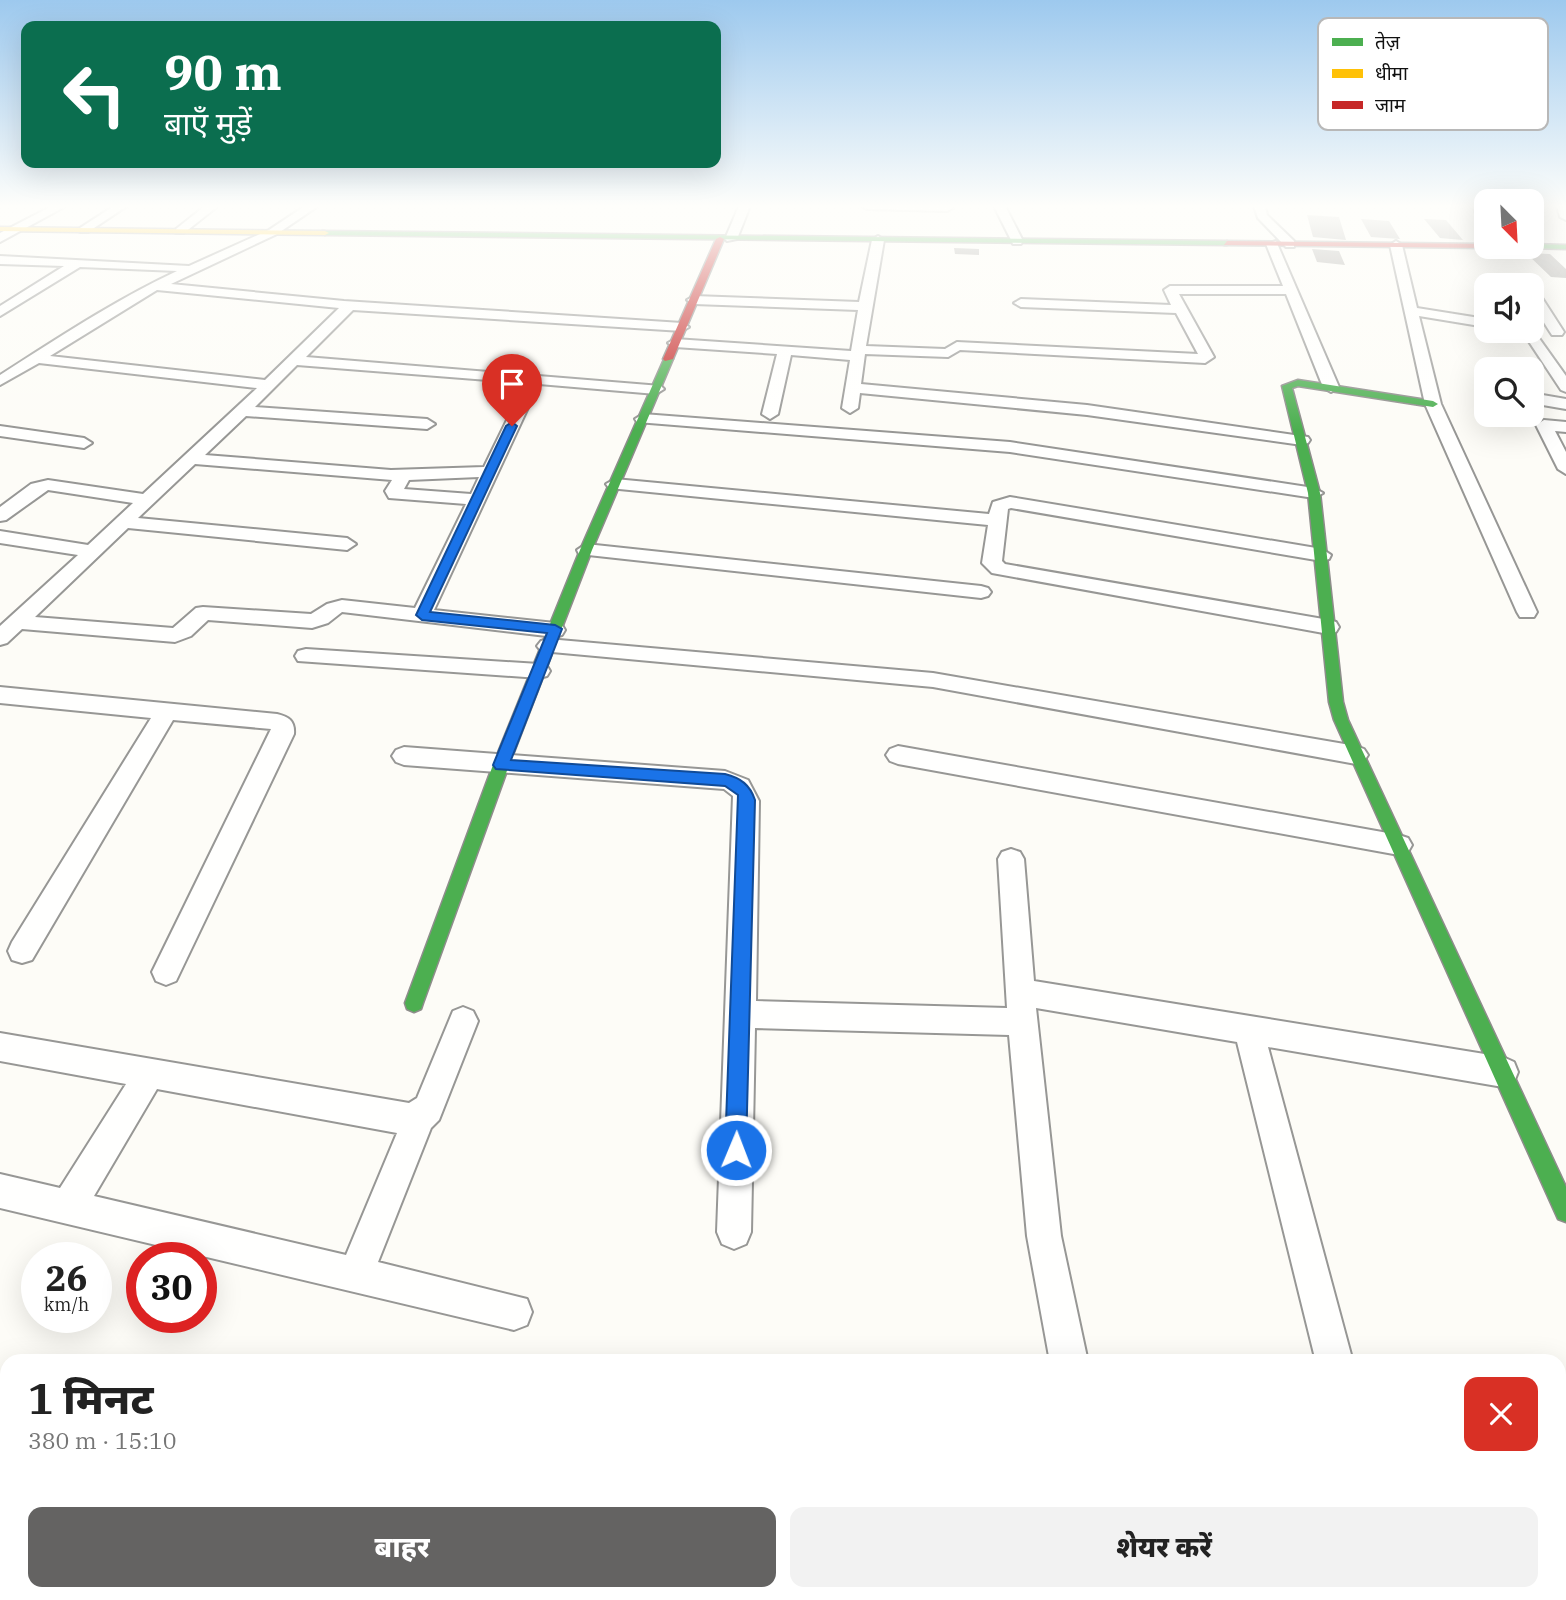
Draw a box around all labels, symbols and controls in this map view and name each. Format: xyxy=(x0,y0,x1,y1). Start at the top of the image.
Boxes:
legend xyxy=(1318,18,1548,130)
text: तेज़ xyxy=(1375,30,1401,54)
text: 90 m xyxy=(164,40,282,103)
icon: left xyxy=(49,49,140,140)
text: धीमा xyxy=(1375,61,1409,85)
text: जाम xyxy=(1375,93,1406,117)
text: बाएँ मुड़ें xyxy=(164,102,252,144)
north arrow xyxy=(1474,189,1544,259)
map controls xyxy=(1474,189,1544,427)
button: sound xyxy=(1474,273,1544,343)
pin xyxy=(482,354,542,426)
button: search xyxy=(1474,357,1544,427)
icon: arrive xyxy=(493,365,531,403)
position arrow xyxy=(699,1113,773,1187)
speed limit sign: 30 xyxy=(126,1242,217,1333)
text: 26 xyxy=(45,1255,88,1301)
text: km/h xyxy=(44,1293,89,1316)
text: 1 मिनट xyxy=(28,1371,153,1426)
button: close xyxy=(1464,1377,1538,1451)
text: 380 m · 15:10 xyxy=(28,1425,177,1455)
button: बाहर xyxy=(28,1507,776,1587)
button: शेयर करें xyxy=(790,1507,1538,1587)

